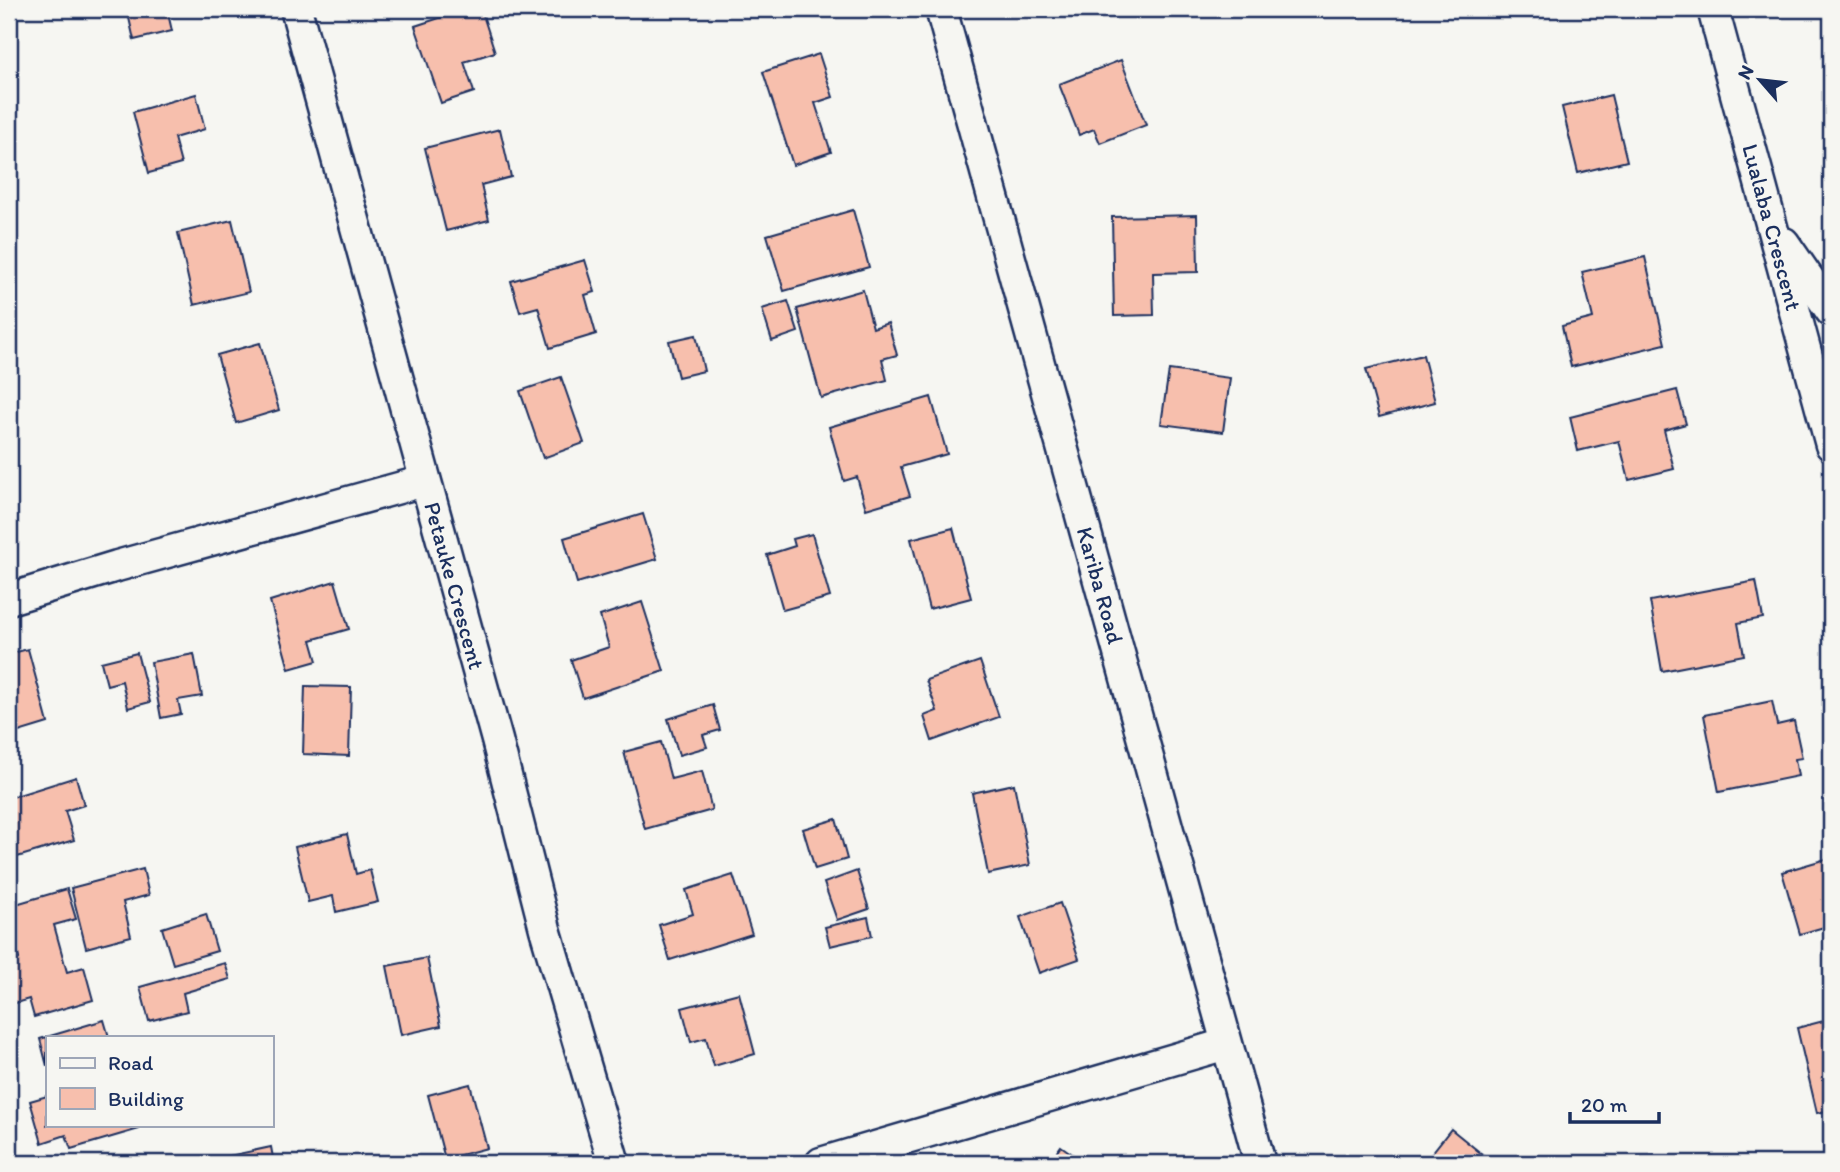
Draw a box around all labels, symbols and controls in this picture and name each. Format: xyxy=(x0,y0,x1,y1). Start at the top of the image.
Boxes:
north arrow xyxy=(1724,46,1794,116)
text: N xyxy=(1732,61,1759,83)
street label: Lualaba Crescent xyxy=(1736,141,1808,314)
street label: Petauke Crescent xyxy=(418,499,491,672)
street label: Kariba Road xyxy=(1071,524,1130,648)
legend xyxy=(46,1036,273,1126)
text: Road xyxy=(108,1050,154,1075)
scale bar xyxy=(1570,1081,1660,1125)
text: Building xyxy=(108,1086,184,1111)
text: 20 m xyxy=(1581,1092,1628,1117)

